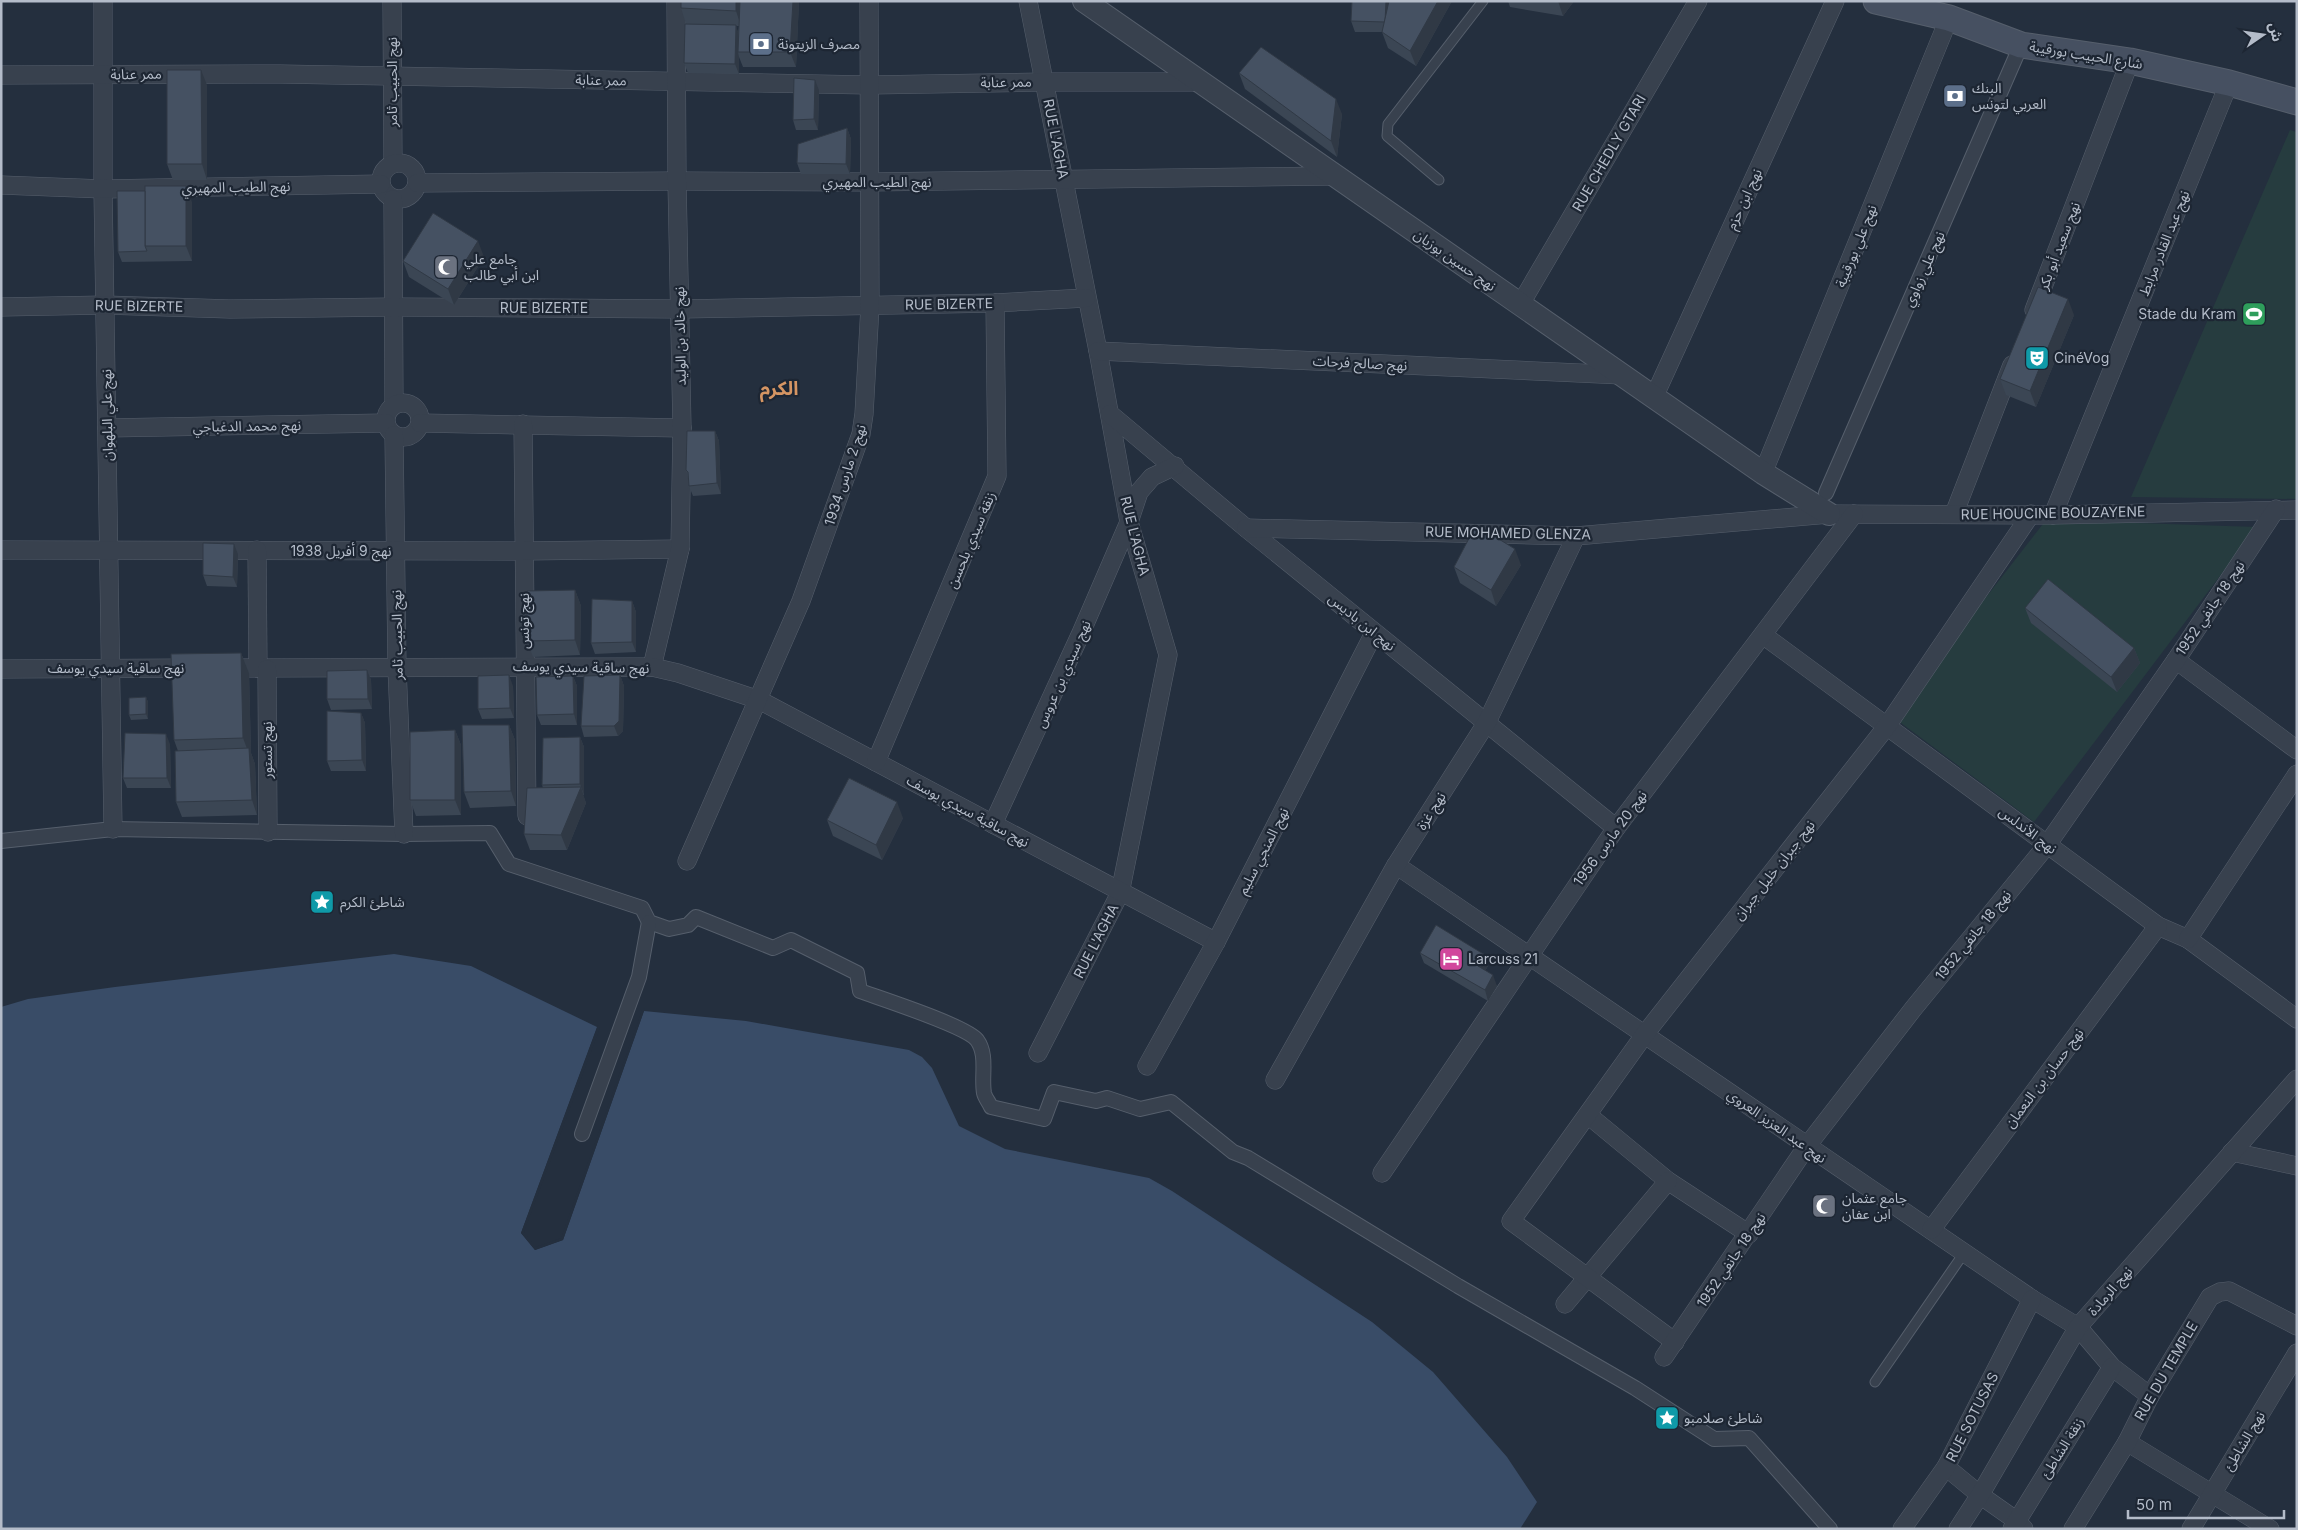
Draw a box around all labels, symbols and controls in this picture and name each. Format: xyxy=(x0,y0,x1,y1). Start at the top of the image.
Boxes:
north arrow xyxy=(2238,10,2288,60)
text: ش xyxy=(2266,21,2287,43)
bank icon: مصرف الزيتونة xyxy=(748,31,774,57)
place label: مصرف الزيتونة xyxy=(778,35,860,53)
street label: نهج الحبيب ثامر xyxy=(383,37,403,128)
street label: شارع الحبيب بورقيبة xyxy=(2028,37,2144,75)
street label: ممر عنابة xyxy=(110,65,162,83)
street label: ممر عنابة xyxy=(575,71,627,89)
street label: ممر عنابة xyxy=(980,73,1032,91)
place label: البنك العربي لتونس xyxy=(1972,79,2046,115)
bank icon: البنك العربي لتونس xyxy=(1942,83,1968,109)
street label: RUE CHEDLY GTARI xyxy=(1568,91,1649,214)
street label: RUE L'AGHA xyxy=(1040,97,1073,181)
street label: نهج ابن حزم xyxy=(1722,165,1768,233)
street label: نهج الطيب المهيري xyxy=(823,173,932,193)
street label: نهج الطيب المهيري xyxy=(181,177,291,199)
street label: نهج عبد القادر مرابط xyxy=(2135,187,2195,299)
street label: نهج سعيد أبو بكر xyxy=(2034,199,2086,294)
street label: نهج علي بورقيبة xyxy=(1831,202,1883,291)
street label: نهج حسين بوزيان xyxy=(1409,225,1500,297)
street label: نهج علي زواوي xyxy=(1899,228,1951,311)
place label: جامع علي ابن أبي طالب xyxy=(464,250,539,286)
mosque icon: جامع علي ابن أبي طالب xyxy=(433,254,459,280)
street label: نهج خالد بن الوليد xyxy=(670,286,692,386)
street label: RUE BIZERTE xyxy=(905,294,993,313)
street label: RUE BIZERTE xyxy=(95,296,183,315)
street label: RUE BIZERTE xyxy=(500,299,588,316)
sports icon: Stade du Kram xyxy=(2241,301,2267,327)
place label: Stade du Kram xyxy=(2138,305,2236,322)
theatre icon: CinéVog xyxy=(2024,345,2050,371)
place label: CinéVog xyxy=(2054,349,2109,366)
street label: نهج صالح فرحات xyxy=(1312,352,1408,376)
street label: نهج علي البلهوان xyxy=(97,369,119,461)
district label: الكرم xyxy=(760,377,798,403)
street label: نهج محمد الدغباجي xyxy=(193,416,302,438)
street label: نهج 2 مارس 1934 xyxy=(820,422,872,529)
street label: زنقة سيدي بلحسن xyxy=(943,489,1002,592)
street label: RUE L'AGHA xyxy=(1117,494,1154,578)
street label: RUE HOUCINE BOUZAYENE xyxy=(1960,502,2146,523)
street label: RUE MOHAMED GLENZA xyxy=(1425,523,1592,542)
street label: نهج 9 أفريل 1938 xyxy=(290,542,392,562)
street label: نهج 18 جانفي 1952 xyxy=(2172,557,2250,660)
street label: نهج الحبيب ثامر xyxy=(387,589,409,681)
street label: نهج ابن باديس xyxy=(1323,589,1400,656)
street label: نهج تونس xyxy=(515,593,535,649)
street label: نهج سيدي بن عروس xyxy=(1031,617,1097,731)
street label: نهج ساقية سيدي يوسف xyxy=(513,657,650,679)
street label: نهج ساقية سيدي يوسف xyxy=(48,659,184,679)
street label: نهج تستور xyxy=(258,721,278,779)
street label: نهج ساقية سيدي يوسف xyxy=(902,771,1033,853)
street label: نهج 20 مارس 1956 xyxy=(1569,786,1652,890)
street label: نهج غزة xyxy=(1412,788,1451,834)
street label: نهج الأندلس xyxy=(1994,802,2061,859)
street label: نهج المنجي سليم xyxy=(1233,804,1295,899)
street label: نهج جبران خليل جبران xyxy=(1729,816,1820,925)
street label: نهج 18 جانفي 1952 xyxy=(1931,886,2017,985)
place icon: شاطئ الکرم xyxy=(309,889,335,915)
place label: شاطئ الکرم xyxy=(340,893,405,913)
street label: RUE L'AGHA xyxy=(1070,900,1122,981)
hotel icon: Larcuss 21 xyxy=(1438,946,1464,972)
place label: Larcuss 21 xyxy=(1468,950,1538,967)
street label: نهج حسان بن النعمان xyxy=(2001,1024,2089,1133)
street label: نهج عبد العزيز العروي xyxy=(1723,1085,1830,1169)
place label: جامع عثمان ابن عفان xyxy=(1842,1189,1907,1223)
mosque icon: جامع عثمان ابن عفان xyxy=(1811,1193,1837,1219)
street label: نهج 18 جانفي 1952 xyxy=(1693,1209,1771,1312)
street label: نهج الرمادة xyxy=(2084,1262,2138,1321)
street label: RUE DU TEMPLE xyxy=(2130,1318,2201,1423)
street label: RUE SOTUSAS xyxy=(1942,1369,2001,1464)
place icon: شاطئ صلامبو xyxy=(1654,1405,1680,1431)
street label: نهج الشاطئ xyxy=(2219,1408,2271,1475)
place label: شاطئ صلامبو xyxy=(1684,1409,1763,1427)
street label: زنقة الشاطئ xyxy=(2036,1414,2088,1482)
scale bar xyxy=(2128,1488,2284,1520)
text: 50 m xyxy=(2136,1495,2172,1514)

